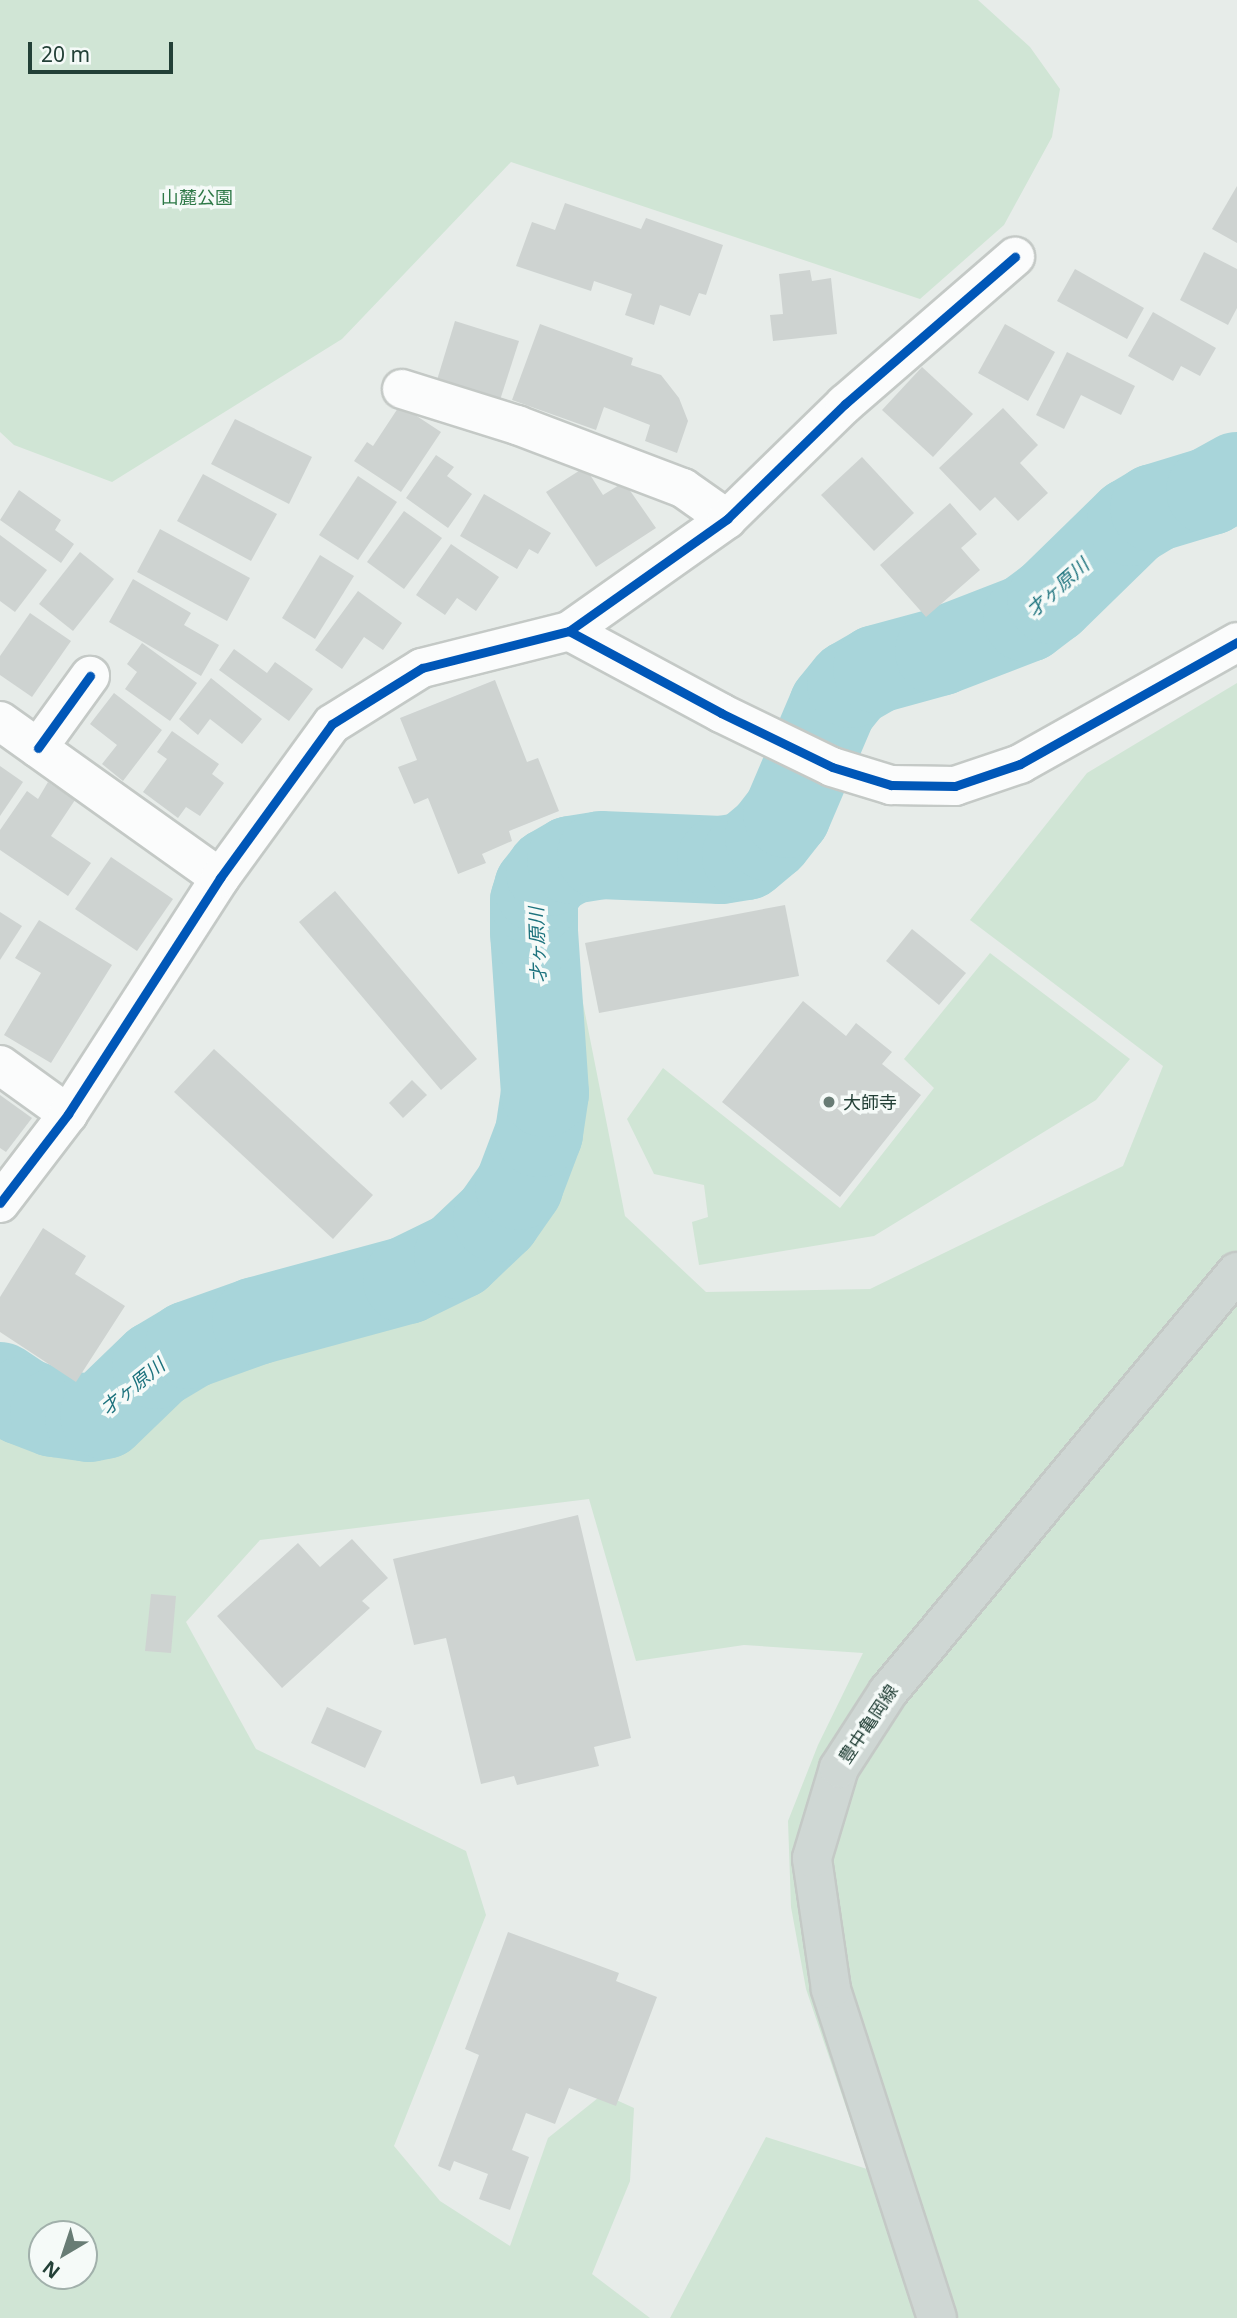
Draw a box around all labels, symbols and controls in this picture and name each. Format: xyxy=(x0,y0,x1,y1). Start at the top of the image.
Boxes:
scale bar xyxy=(32,28,177,72)
text: 20 m xyxy=(41,40,90,68)
park label: 山麓公園 xyxy=(161,186,233,208)
water label: 才ヶ原川 xyxy=(1022,554,1094,622)
water label: 才ヶ原川 xyxy=(525,907,551,983)
place label: 大師寺 xyxy=(843,1091,897,1113)
marker: 大師寺 xyxy=(821,1094,837,1110)
water label: 才ヶ原川 xyxy=(96,1354,170,1420)
street label: 豊中亀岡線 xyxy=(834,1681,902,1767)
north arrow xyxy=(28,2220,98,2290)
text: N xyxy=(37,2255,65,2285)

